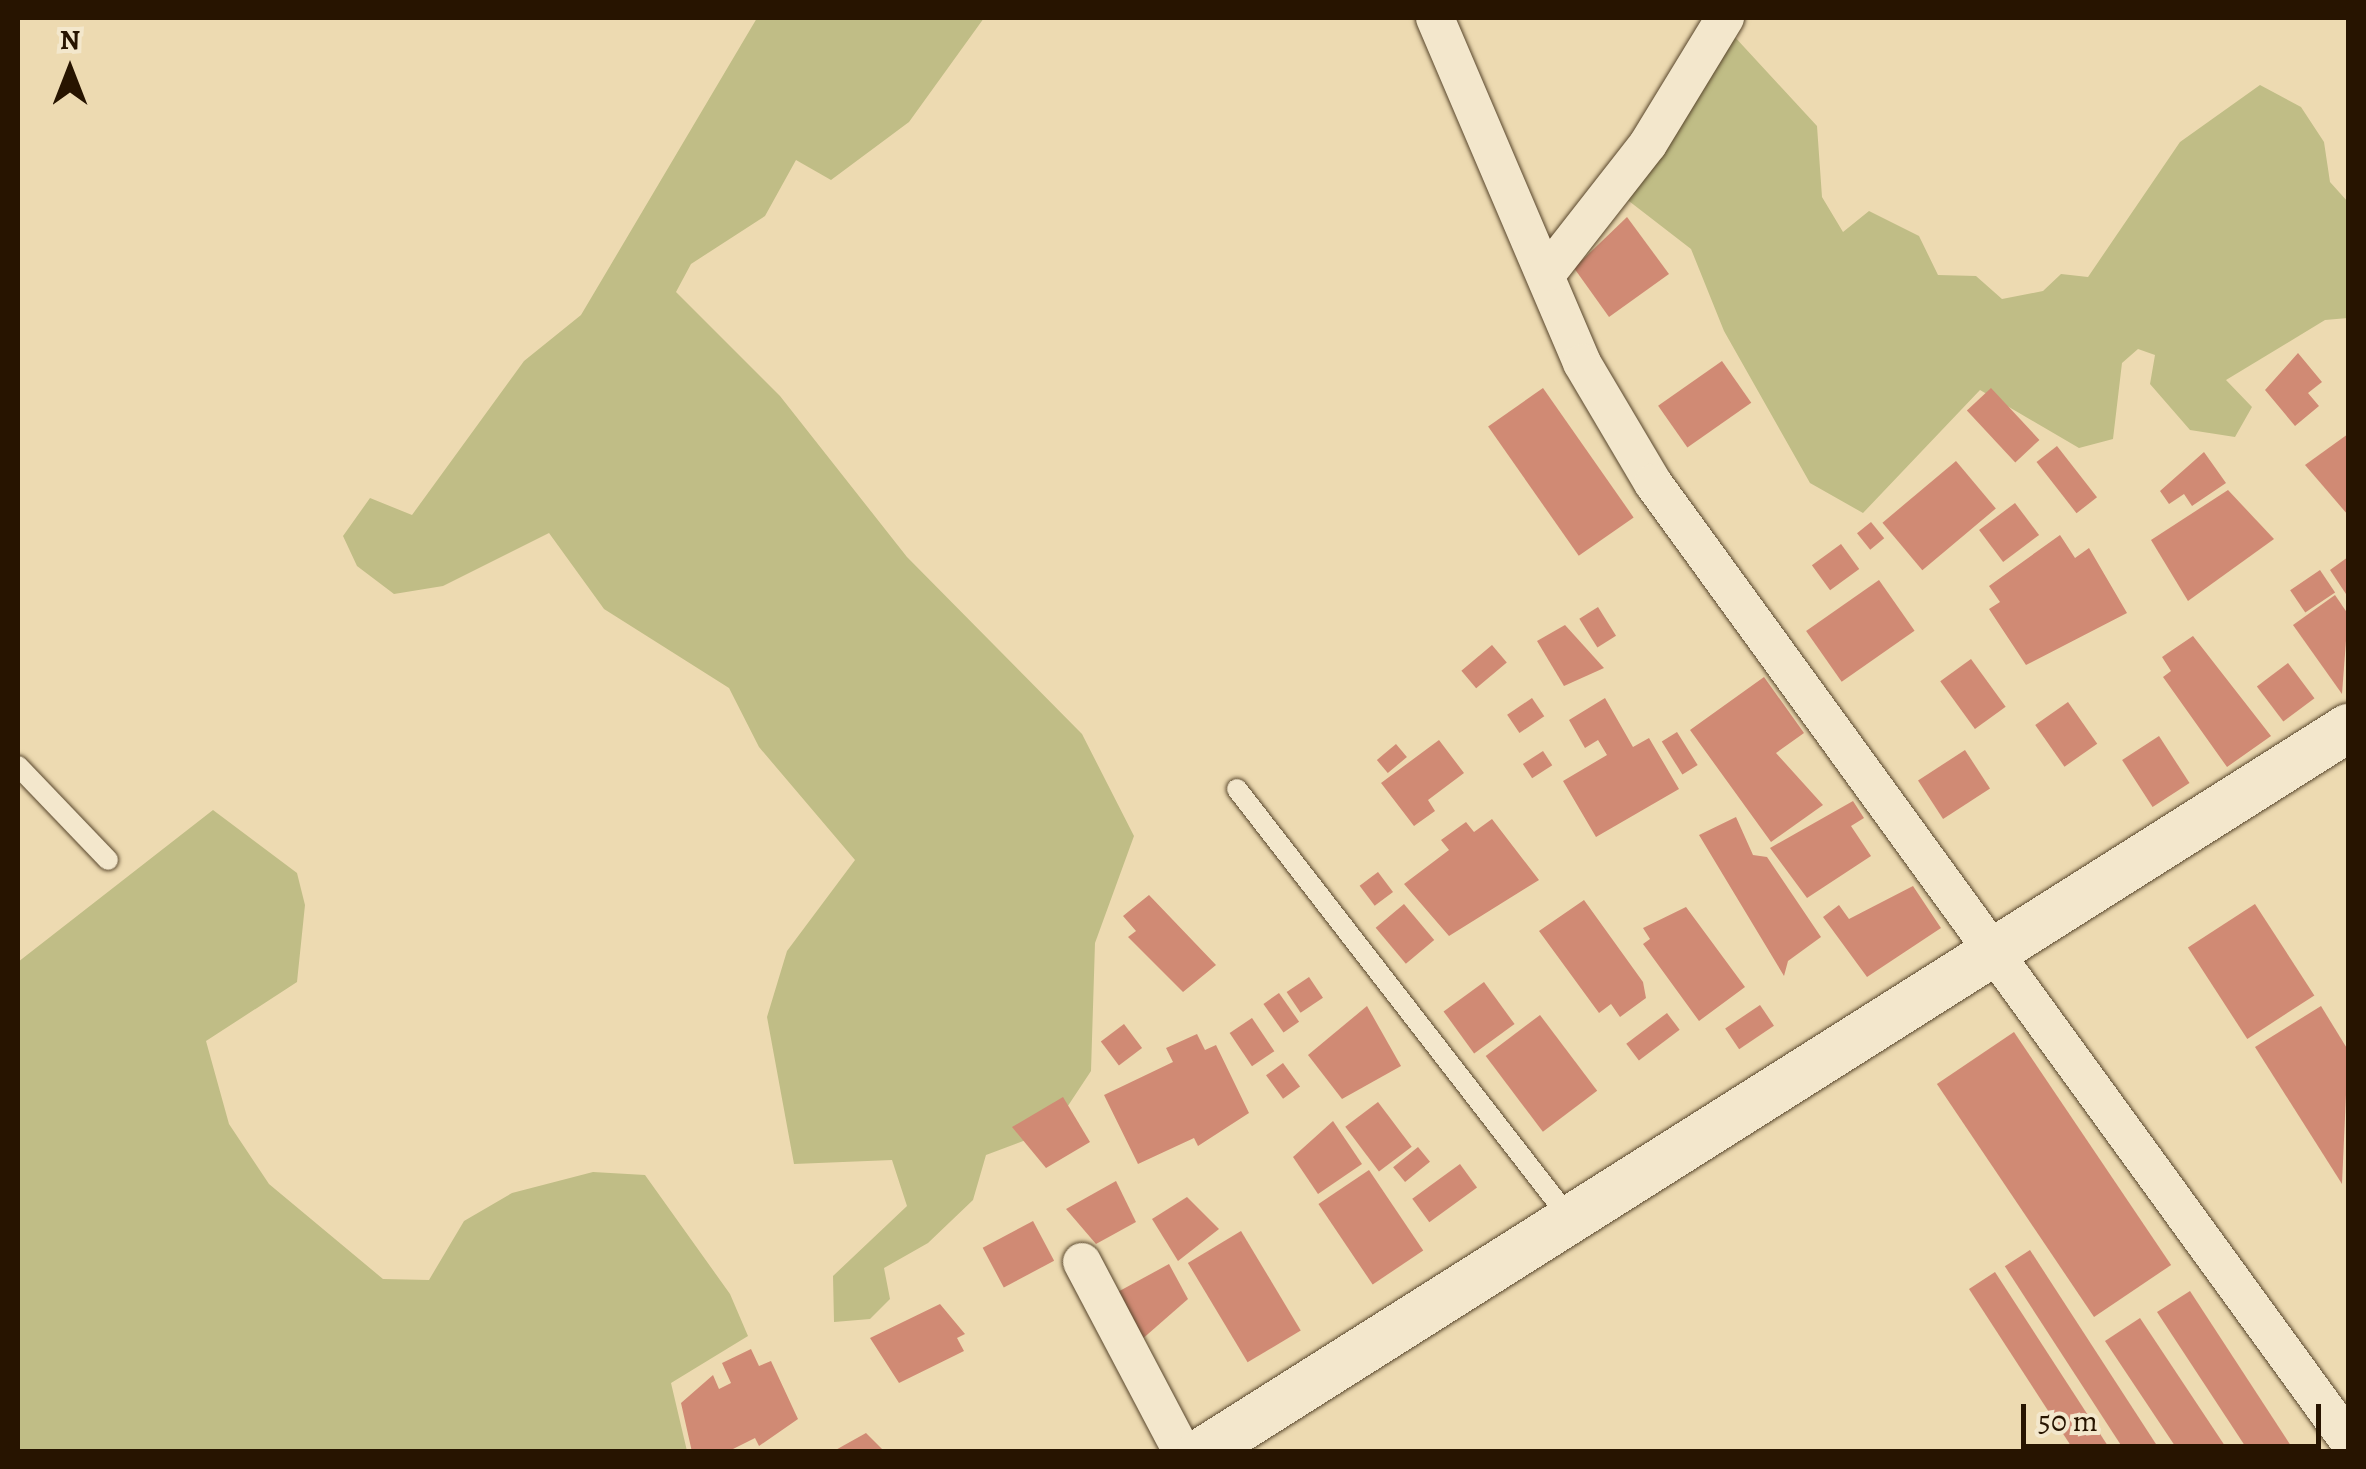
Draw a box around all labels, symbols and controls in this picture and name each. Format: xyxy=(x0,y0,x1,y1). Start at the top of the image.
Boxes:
north arrow xyxy=(20,20,120,120)
text: N xyxy=(60,21,80,59)
scale bar xyxy=(2026,1384,2326,1446)
text: 50 m xyxy=(2038,1401,2098,1441)

